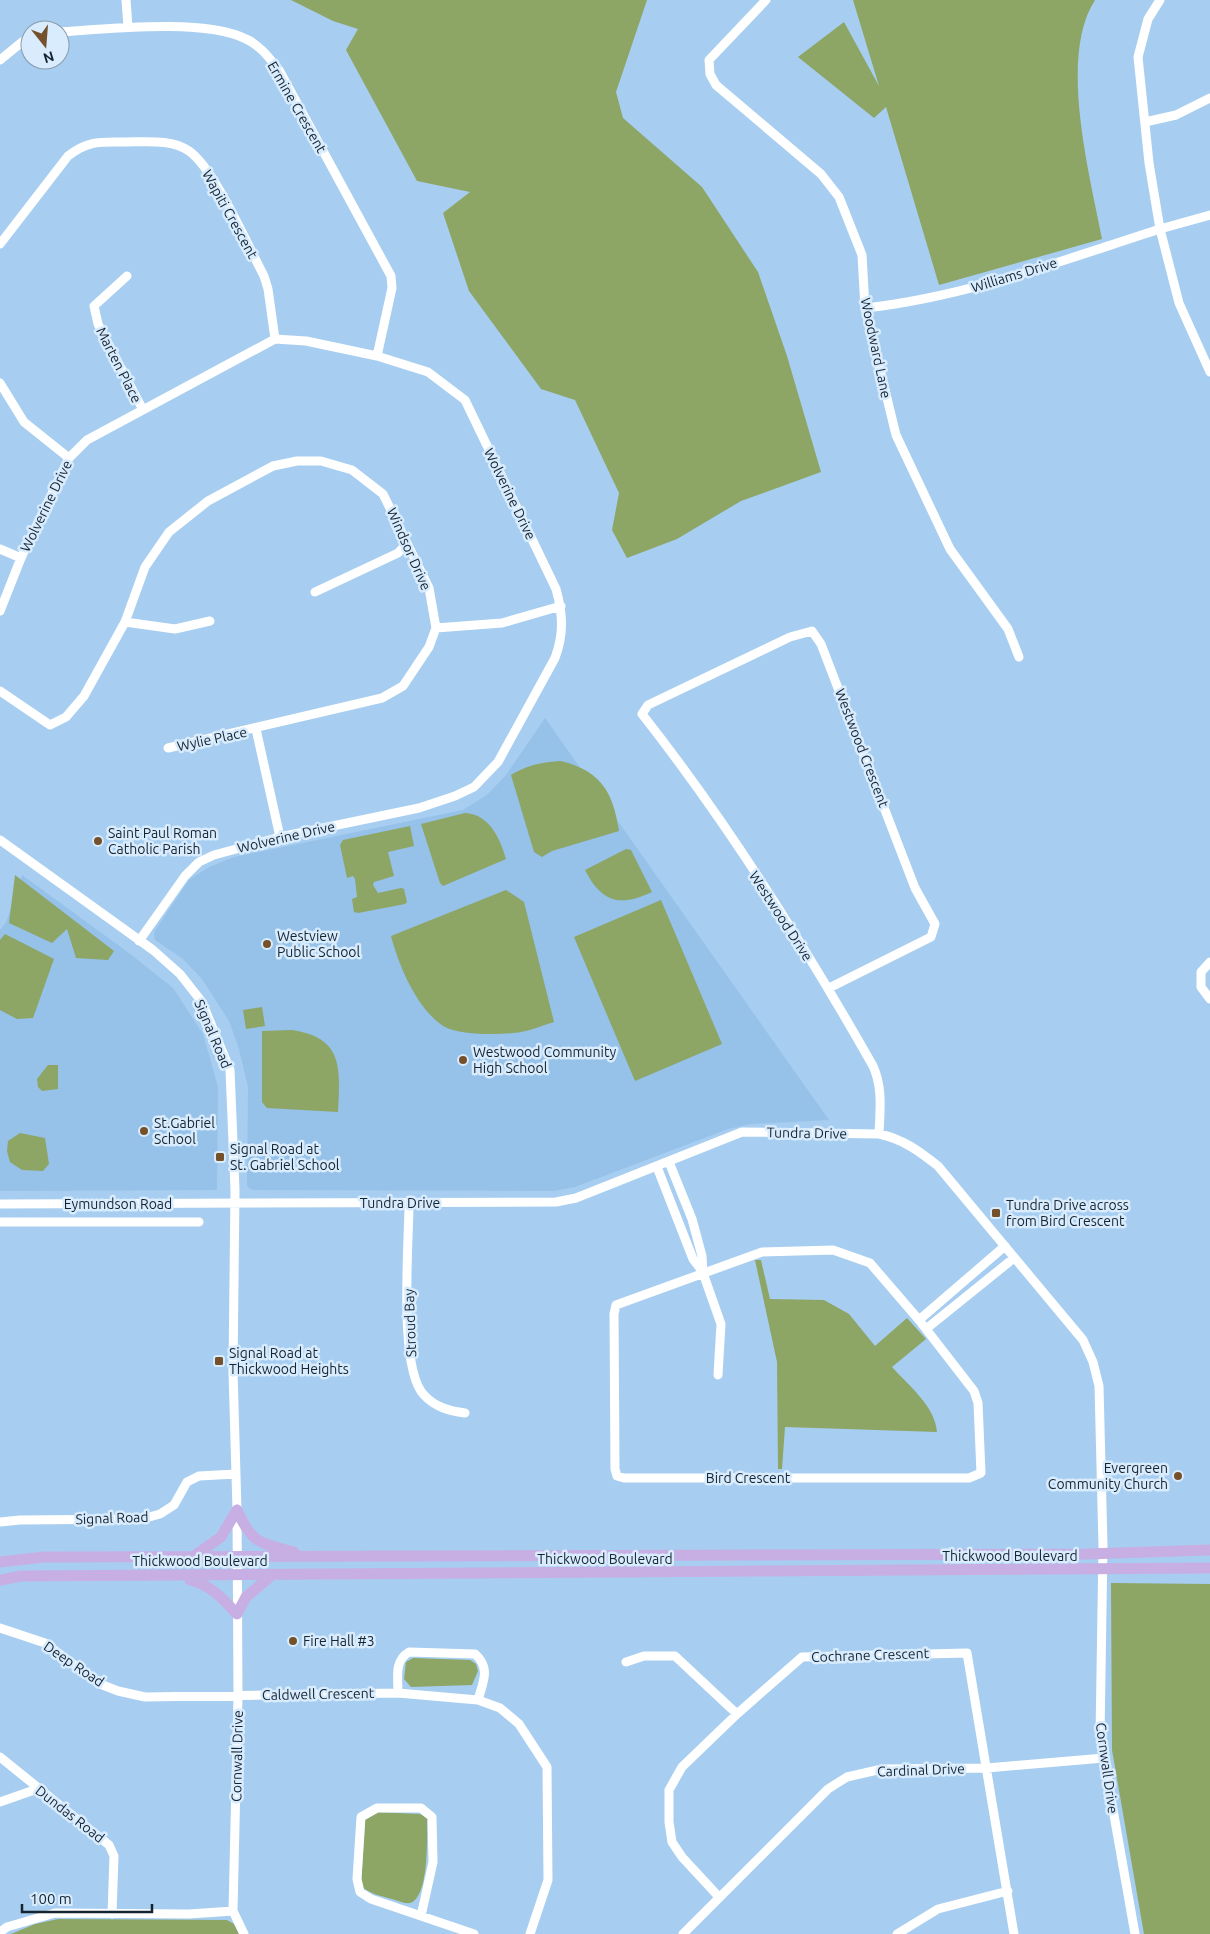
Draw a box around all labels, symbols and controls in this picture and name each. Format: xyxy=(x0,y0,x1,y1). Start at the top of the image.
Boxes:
north arrow xyxy=(20,20,70,70)
text: N xyxy=(41,48,56,67)
street label: Ermine Crescent xyxy=(264,58,330,156)
street label: Wapiti Crescent xyxy=(199,167,261,262)
street label: Williams Drive xyxy=(969,254,1059,296)
street label: Woodward Lane xyxy=(858,296,894,400)
street label: Marten Place xyxy=(93,325,145,405)
street label: Wolverine Drive xyxy=(481,446,539,542)
street label: Wolverine Drive xyxy=(17,458,75,554)
street label: Windsor Drive xyxy=(384,505,434,593)
street label: Westwood Crescent xyxy=(832,686,892,810)
street label: Wylie Place xyxy=(176,724,248,754)
street label: Wolverine Drive xyxy=(236,818,336,856)
place label: Saint Paul Roman Catholic Parish xyxy=(108,825,217,857)
marker: Saint Paul Roman Catholic Parish xyxy=(92,835,104,847)
street label: Westwood Drive xyxy=(746,868,816,964)
place label: Westview Public School xyxy=(277,928,361,960)
marker: Westview Public School xyxy=(261,938,273,950)
street label: Signal Road xyxy=(191,997,235,1071)
place label: Westwood Community High School xyxy=(473,1044,617,1076)
marker: Westwood Community High School xyxy=(457,1054,469,1066)
place label: St.Gabriel School xyxy=(154,1115,215,1147)
street label: Tundra Drive xyxy=(767,1124,847,1142)
marker: St.Gabriel School xyxy=(138,1125,150,1137)
place label: Signal Road at St. Gabriel School xyxy=(230,1141,340,1173)
marker: Signal Road at St. Gabriel School xyxy=(214,1151,226,1163)
street label: Tundra Drive xyxy=(360,1195,440,1211)
street label: Eymundson Road xyxy=(64,1196,172,1212)
place label: Tundra Drive across from Bird Crescent xyxy=(1006,1197,1129,1229)
marker: Tundra Drive across from Bird Crescent xyxy=(990,1207,1002,1219)
street label: Stroud Bay xyxy=(401,1288,419,1358)
place label: Signal Road at Thickwood Heights xyxy=(229,1345,349,1377)
marker: Signal Road at Thickwood Heights xyxy=(213,1355,225,1367)
place label: Evergreen Community Church xyxy=(1048,1460,1168,1492)
street label: Bird Crescent xyxy=(706,1470,791,1486)
marker: Evergreen Community Church xyxy=(1172,1470,1184,1482)
street label: Signal Road xyxy=(75,1509,149,1527)
street label: Thickwood Boulevard xyxy=(942,1548,1078,1564)
street label: Thickwood Boulevard xyxy=(537,1551,673,1567)
street label: Thickwood Boulevard xyxy=(132,1553,268,1569)
place label: Fire Hall #3 xyxy=(303,1633,375,1649)
marker: Fire Hall #3 xyxy=(287,1635,299,1647)
street label: Deep Road xyxy=(41,1638,107,1690)
street label: Cochrane Crescent xyxy=(811,1645,930,1665)
street label: Caldwell Crescent xyxy=(262,1685,375,1703)
street label: Cornwall Drive xyxy=(228,1710,246,1802)
street label: Cornwall Drive xyxy=(1093,1721,1121,1815)
street label: Cardinal Drive xyxy=(877,1760,965,1780)
street label: Dundas Road xyxy=(32,1782,108,1846)
scale bar xyxy=(22,1882,152,1914)
text: 100 m xyxy=(30,1890,72,1907)

